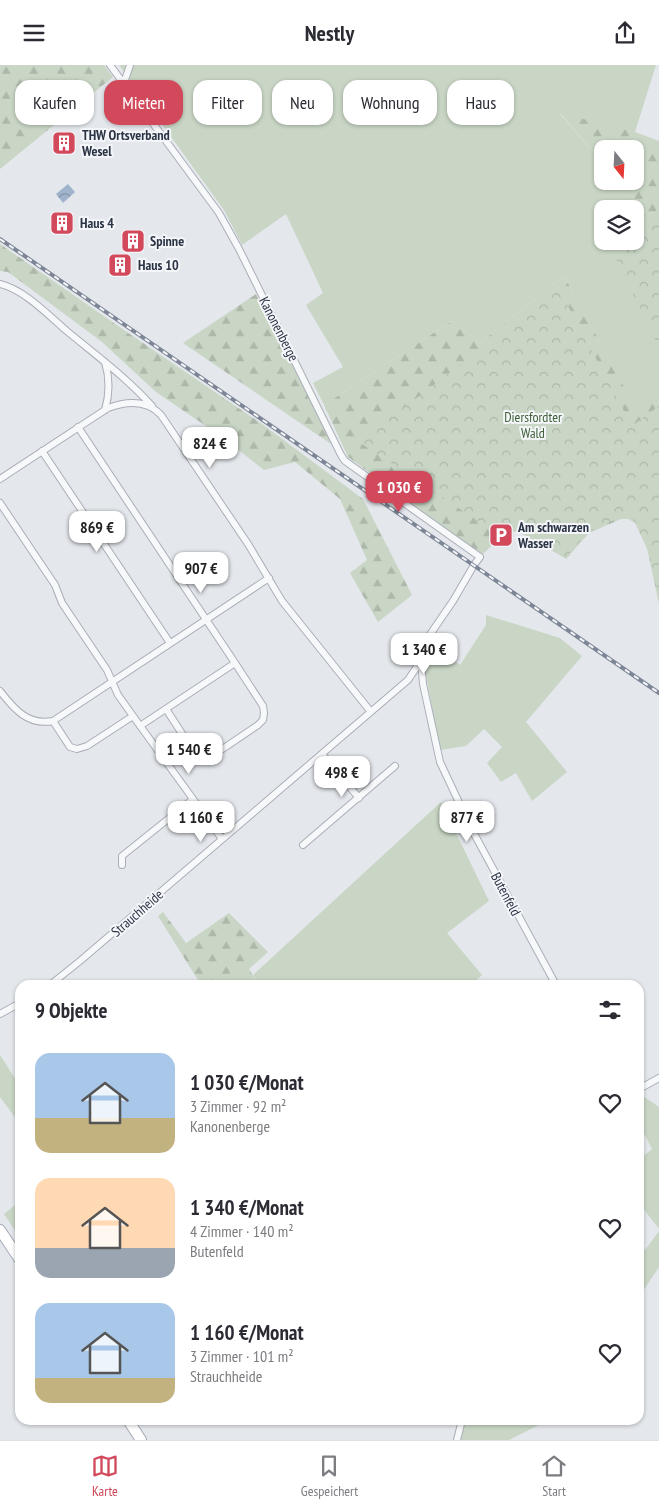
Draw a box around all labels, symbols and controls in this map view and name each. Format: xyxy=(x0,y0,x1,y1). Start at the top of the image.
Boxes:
icon: menu xyxy=(20,19,48,47)
text: Nestly xyxy=(305,19,354,47)
icon: share xyxy=(611,19,639,47)
chip: Kaufen xyxy=(15,80,94,125)
chip: Mieten xyxy=(104,80,183,125)
chip: Filter xyxy=(193,80,262,125)
chip: Neu xyxy=(272,80,333,125)
chip: Wohnung xyxy=(343,80,437,125)
chip: Haus xyxy=(447,80,514,125)
place label: THW Ortsverband Wesel xyxy=(81,126,170,160)
building icon: THW Ortsverband Wesel xyxy=(51,130,77,156)
north arrow xyxy=(594,140,644,190)
map controls xyxy=(594,140,644,250)
button: layers xyxy=(594,200,644,250)
building icon: Haus 4 xyxy=(49,210,75,236)
place label: Haus 4 xyxy=(80,214,114,232)
building icon: Spinne xyxy=(120,228,146,254)
place label: Spinne xyxy=(150,232,184,250)
building icon: Haus 10 xyxy=(107,252,133,278)
place label: Haus 10 xyxy=(138,256,179,274)
street label: Kanonenberge xyxy=(255,294,303,364)
park label: Diersfordter Wald xyxy=(504,408,562,442)
pin: 824 € xyxy=(175,427,245,469)
text: 824 € xyxy=(193,433,227,453)
pin: 1 030 € xyxy=(353,471,445,513)
text: 1 030 € xyxy=(377,477,421,497)
pin: 869 € xyxy=(62,511,132,553)
text: 869 € xyxy=(80,517,114,537)
place label: Am schwarzen Wasser xyxy=(517,518,589,552)
parking icon: Am schwarzen Wasser xyxy=(488,522,514,548)
pin: 907 € xyxy=(166,551,236,594)
text: 907 € xyxy=(184,558,218,578)
pin: 1 340 € xyxy=(378,633,470,675)
text: 1 340 € xyxy=(402,639,446,659)
pin: 1 540 € xyxy=(143,733,235,775)
text: 1 540 € xyxy=(167,739,211,759)
pin: 498 € xyxy=(307,755,377,798)
text: 498 € xyxy=(325,762,359,782)
pin: 1 160 € xyxy=(155,801,247,843)
pin: 877 € xyxy=(432,801,502,843)
text: 1 160 € xyxy=(179,807,223,827)
text: 877 € xyxy=(450,807,484,827)
street label: Butenfeld xyxy=(487,869,525,919)
street label: Strauchheide xyxy=(107,885,167,941)
icon: filters xyxy=(596,996,624,1024)
text: 9 Objekte xyxy=(35,997,107,1024)
text: 1 030 €/Monat xyxy=(190,1069,304,1096)
icon: home xyxy=(75,1073,135,1133)
icon: heart xyxy=(596,1089,624,1117)
text: 3 Zimmer · 92 m² xyxy=(190,1096,286,1116)
text: Kanonenberge xyxy=(190,1116,270,1136)
text: 1 340 €/Monat xyxy=(190,1194,304,1221)
icon: home xyxy=(75,1198,135,1258)
icon: heart xyxy=(596,1214,624,1242)
text: 4 Zimmer · 140 m² xyxy=(190,1221,294,1241)
text: Butenfeld xyxy=(190,1241,244,1261)
text: 1 160 €/Monat xyxy=(190,1319,304,1346)
icon: home xyxy=(75,1323,135,1383)
icon: heart xyxy=(596,1339,624,1367)
text: 3 Zimmer · 101 m² xyxy=(190,1346,294,1366)
text: Strauchheide xyxy=(190,1366,262,1386)
tab: Karte xyxy=(91,1452,119,1500)
tab: Gespeichert xyxy=(301,1452,358,1500)
tab: Start xyxy=(540,1452,568,1500)

